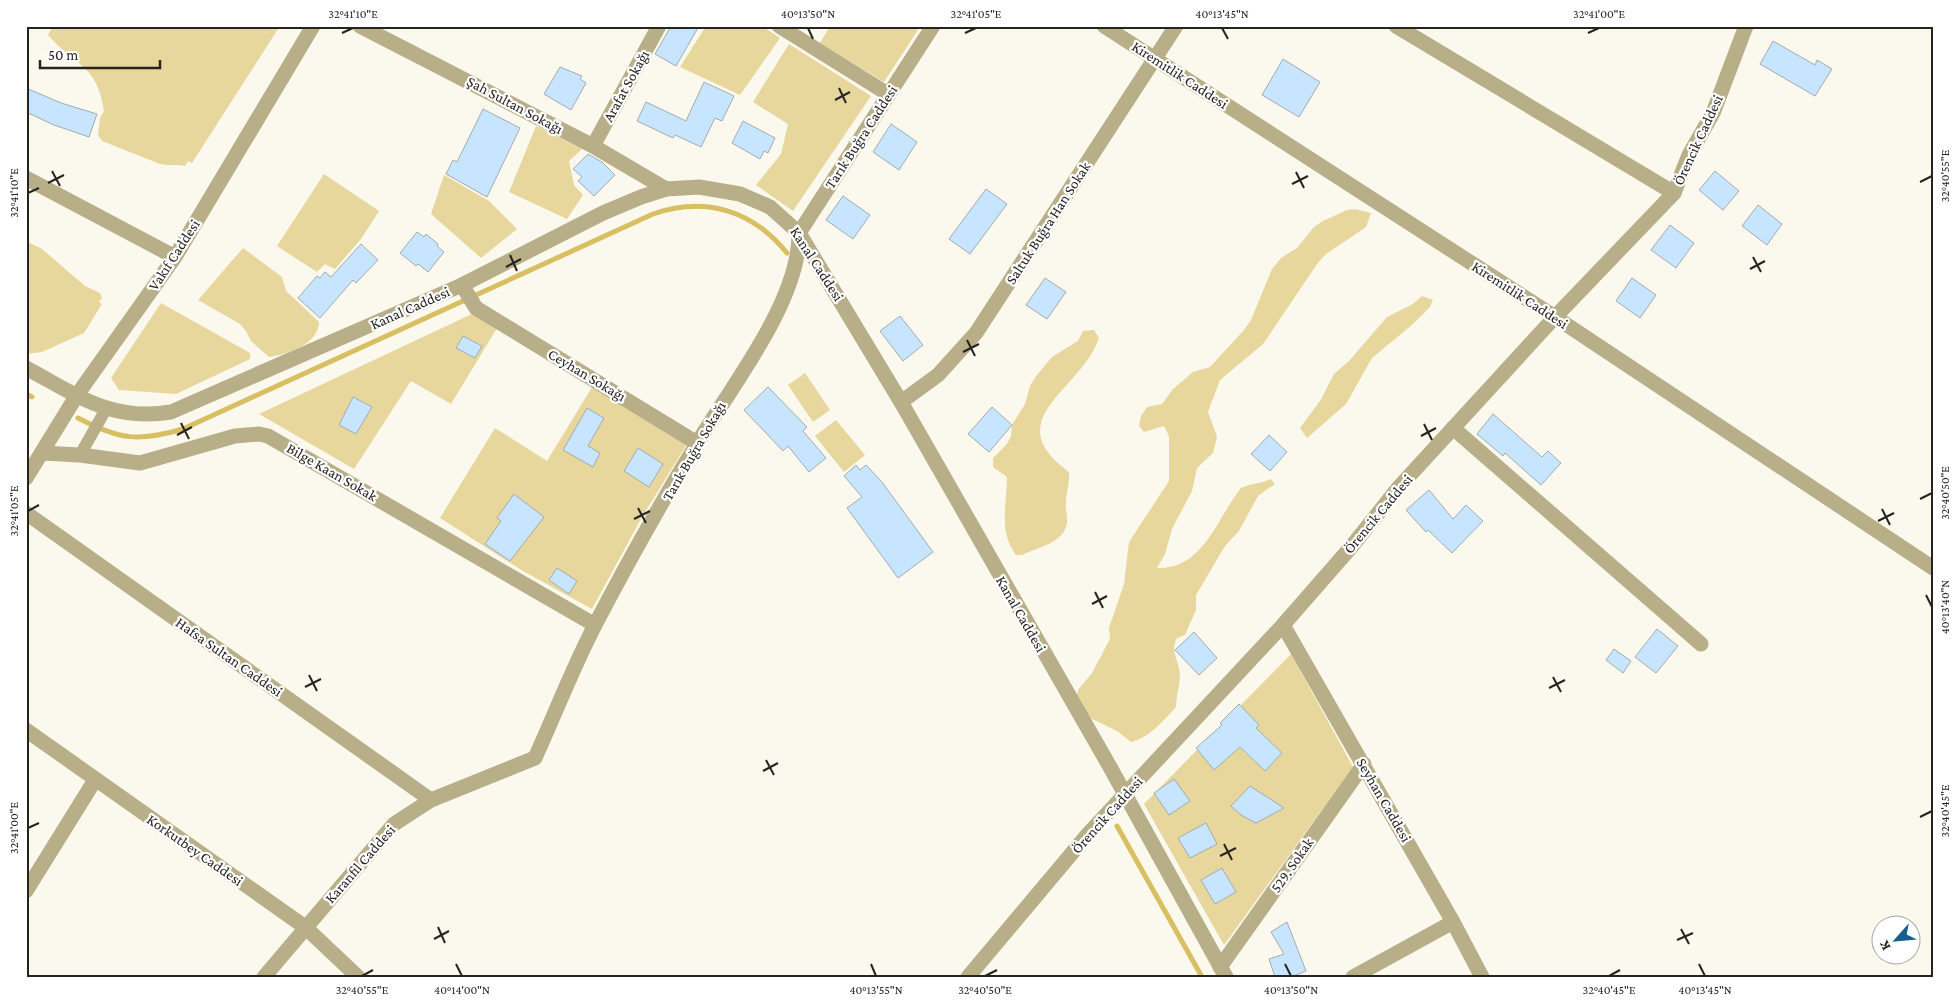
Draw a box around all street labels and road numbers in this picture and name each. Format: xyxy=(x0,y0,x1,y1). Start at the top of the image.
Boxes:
street label: Kiremitlik Caddesi xyxy=(1129,38,1231,112)
street label: Arafat Sokağı xyxy=(600,47,653,125)
street label: Şah Sultan Sokağı xyxy=(464,73,566,138)
street label: Tarık Buğra Caddesi xyxy=(822,82,901,192)
street label: Örencik Caddesi xyxy=(1670,92,1726,188)
street label: Saltuk Buğra Han Sokak xyxy=(1003,158,1095,288)
street label: Vakıf Caddesi xyxy=(145,217,203,293)
street label: Kanal Caddesi xyxy=(787,224,847,304)
street label: Kiremitlik Caddesi xyxy=(1469,258,1571,332)
street label: Kanal Caddesi xyxy=(368,283,452,333)
street label: Ceyhan Sokağı xyxy=(545,346,629,405)
street label: Tarık Buğra Sokağı xyxy=(659,399,730,504)
street label: Bilge Kaan Sokak xyxy=(284,440,381,506)
street label: Örencik Caddesi xyxy=(1340,471,1416,557)
street label: Kanal Caddesi xyxy=(993,573,1049,655)
street label: Hafsa Sultan Caddesi xyxy=(173,614,285,700)
street label: Seyhan Caddesi xyxy=(1353,755,1415,845)
street label: Örencik Caddesi xyxy=(1068,773,1146,857)
street label: Korkutbey Caddesi xyxy=(144,811,246,890)
street label: Karanfil Caddesi xyxy=(322,822,398,906)
street label: 529. Sokak xyxy=(1267,834,1317,895)

